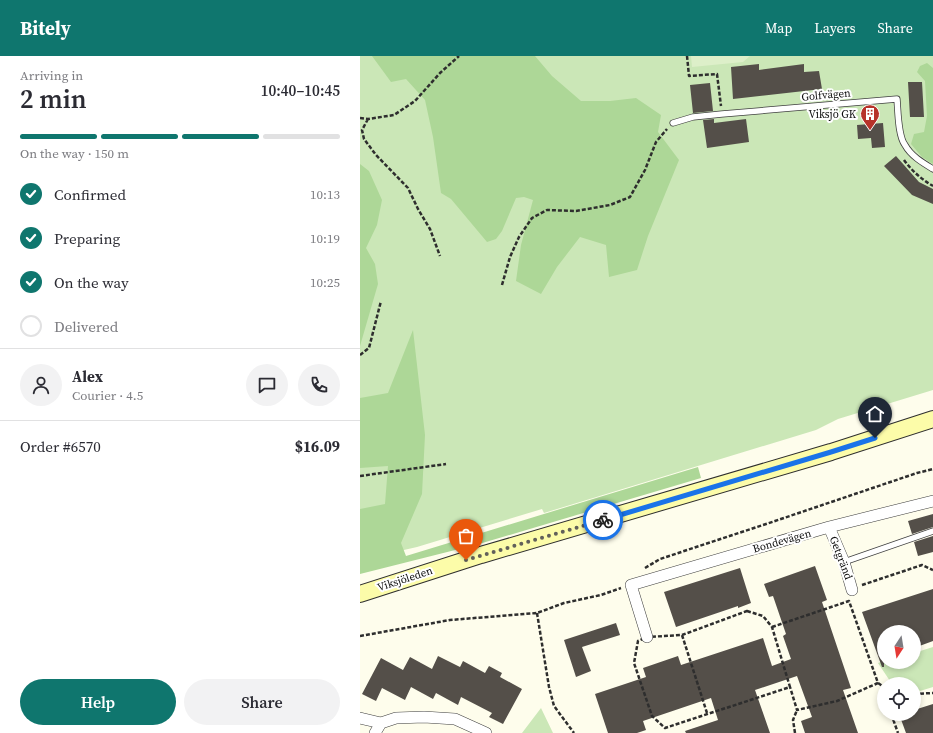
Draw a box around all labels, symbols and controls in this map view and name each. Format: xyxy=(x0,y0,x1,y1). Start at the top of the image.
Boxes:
text: Bitely xyxy=(20,15,71,41)
text: Map xyxy=(765,18,792,38)
text: Layers xyxy=(814,18,856,38)
text: Share xyxy=(878,18,913,38)
text: Arriving in xyxy=(20,67,83,84)
text: 10:40–10:45 xyxy=(261,80,340,101)
text: 2 min xyxy=(20,81,87,117)
street label: Golfvägen xyxy=(801,85,852,105)
building icon: Viksjö GK xyxy=(859,103,881,131)
place label: Viksjö GK xyxy=(809,107,857,122)
text: On the way · 150 m xyxy=(20,145,129,162)
icon: check xyxy=(20,183,42,205)
text: Confirmed xyxy=(54,184,126,205)
text: 10:13 xyxy=(310,186,340,203)
icon: check xyxy=(20,227,42,249)
text: Preparing xyxy=(54,228,120,249)
text: 10:19 xyxy=(310,230,340,247)
icon: check xyxy=(20,271,42,293)
text: On the way xyxy=(54,272,129,293)
text: 10:25 xyxy=(310,274,340,291)
text: Delivered xyxy=(54,316,118,337)
button: person xyxy=(20,364,62,406)
button: chat xyxy=(246,364,288,406)
button: phone xyxy=(298,364,340,406)
text: Alex xyxy=(72,366,103,387)
text: Courier · 4.5 xyxy=(72,387,143,404)
pin xyxy=(858,397,892,438)
icon: home xyxy=(864,403,886,425)
text: Order #6570 xyxy=(20,436,101,457)
text: $16.09 xyxy=(295,436,340,457)
courier xyxy=(583,500,623,540)
icon: bike xyxy=(592,509,614,531)
pin xyxy=(449,519,483,560)
icon: bag xyxy=(455,525,477,547)
street label: Bondevägen xyxy=(751,525,813,556)
street label: Getgränd xyxy=(826,534,856,583)
street label: Viksjöleden xyxy=(375,563,435,595)
north arrow xyxy=(877,625,921,669)
map controls xyxy=(877,625,921,721)
button: locate xyxy=(877,677,921,721)
button: Help xyxy=(20,679,176,725)
button: Share xyxy=(184,679,340,725)

